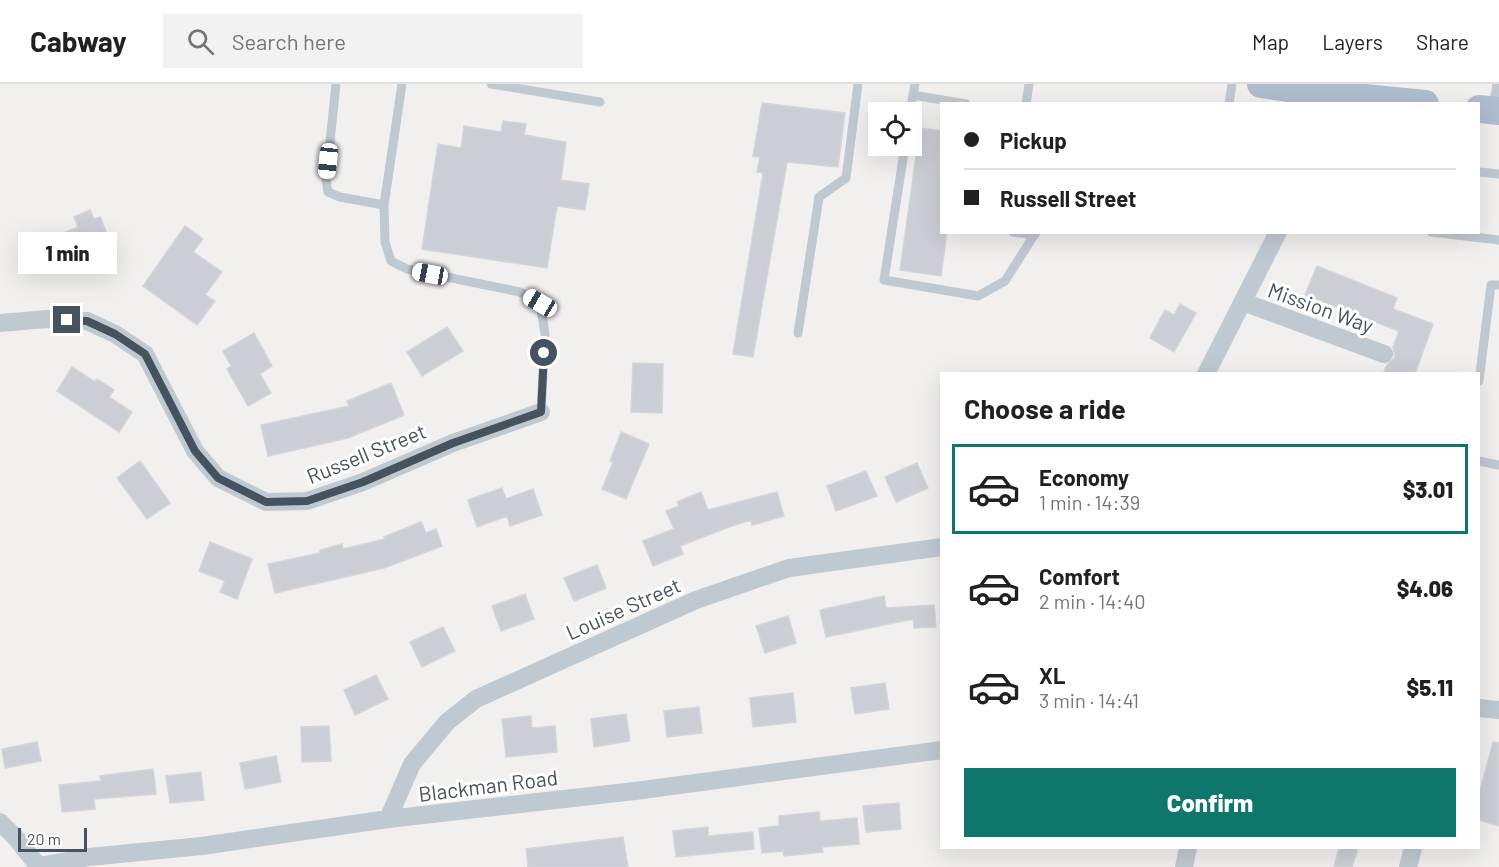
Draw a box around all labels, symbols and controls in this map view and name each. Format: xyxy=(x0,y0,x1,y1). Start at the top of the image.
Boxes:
search box xyxy=(163,14,583,68)
text: Cabway xyxy=(30,24,127,58)
icon: search xyxy=(184,25,217,58)
text: Search here xyxy=(232,28,346,54)
text: Map xyxy=(1252,29,1289,54)
text: Layers xyxy=(1322,29,1383,54)
text: Share xyxy=(1416,29,1469,54)
map controls xyxy=(868,102,922,156)
button: locate xyxy=(868,102,922,156)
text: Pickup xyxy=(1000,127,1067,153)
car xyxy=(317,142,339,180)
text: Russell Street xyxy=(1000,185,1136,211)
callout: 1 min xyxy=(17,233,116,275)
text: 1 min xyxy=(46,241,89,265)
car xyxy=(411,262,449,286)
street label: Mission Way xyxy=(1265,276,1377,338)
car xyxy=(520,286,560,320)
route end xyxy=(53,306,80,333)
route start xyxy=(530,339,557,366)
text: Choose a ride xyxy=(964,392,1126,424)
street label: Russell Street xyxy=(303,418,429,488)
icon: car xyxy=(967,462,1021,516)
text: Economy xyxy=(1039,464,1129,490)
text: $3.01 xyxy=(1403,476,1453,502)
text: 1 min · 14:39 xyxy=(1039,490,1140,514)
icon: car xyxy=(967,561,1021,615)
text: Comfort xyxy=(1039,563,1120,589)
street label: Louise Street xyxy=(562,572,684,644)
text: $4.06 xyxy=(1397,575,1453,601)
text: 2 min · 14:40 xyxy=(1039,589,1145,613)
icon: car xyxy=(967,660,1021,714)
text: XL xyxy=(1039,662,1065,688)
text: $5.11 xyxy=(1407,674,1453,700)
text: 3 min · 14:41 xyxy=(1039,688,1139,712)
street label: Blackman Road xyxy=(417,764,559,806)
button: Confirm xyxy=(964,768,1456,837)
scale bar xyxy=(18,825,87,852)
text: 20 m xyxy=(27,829,61,848)

